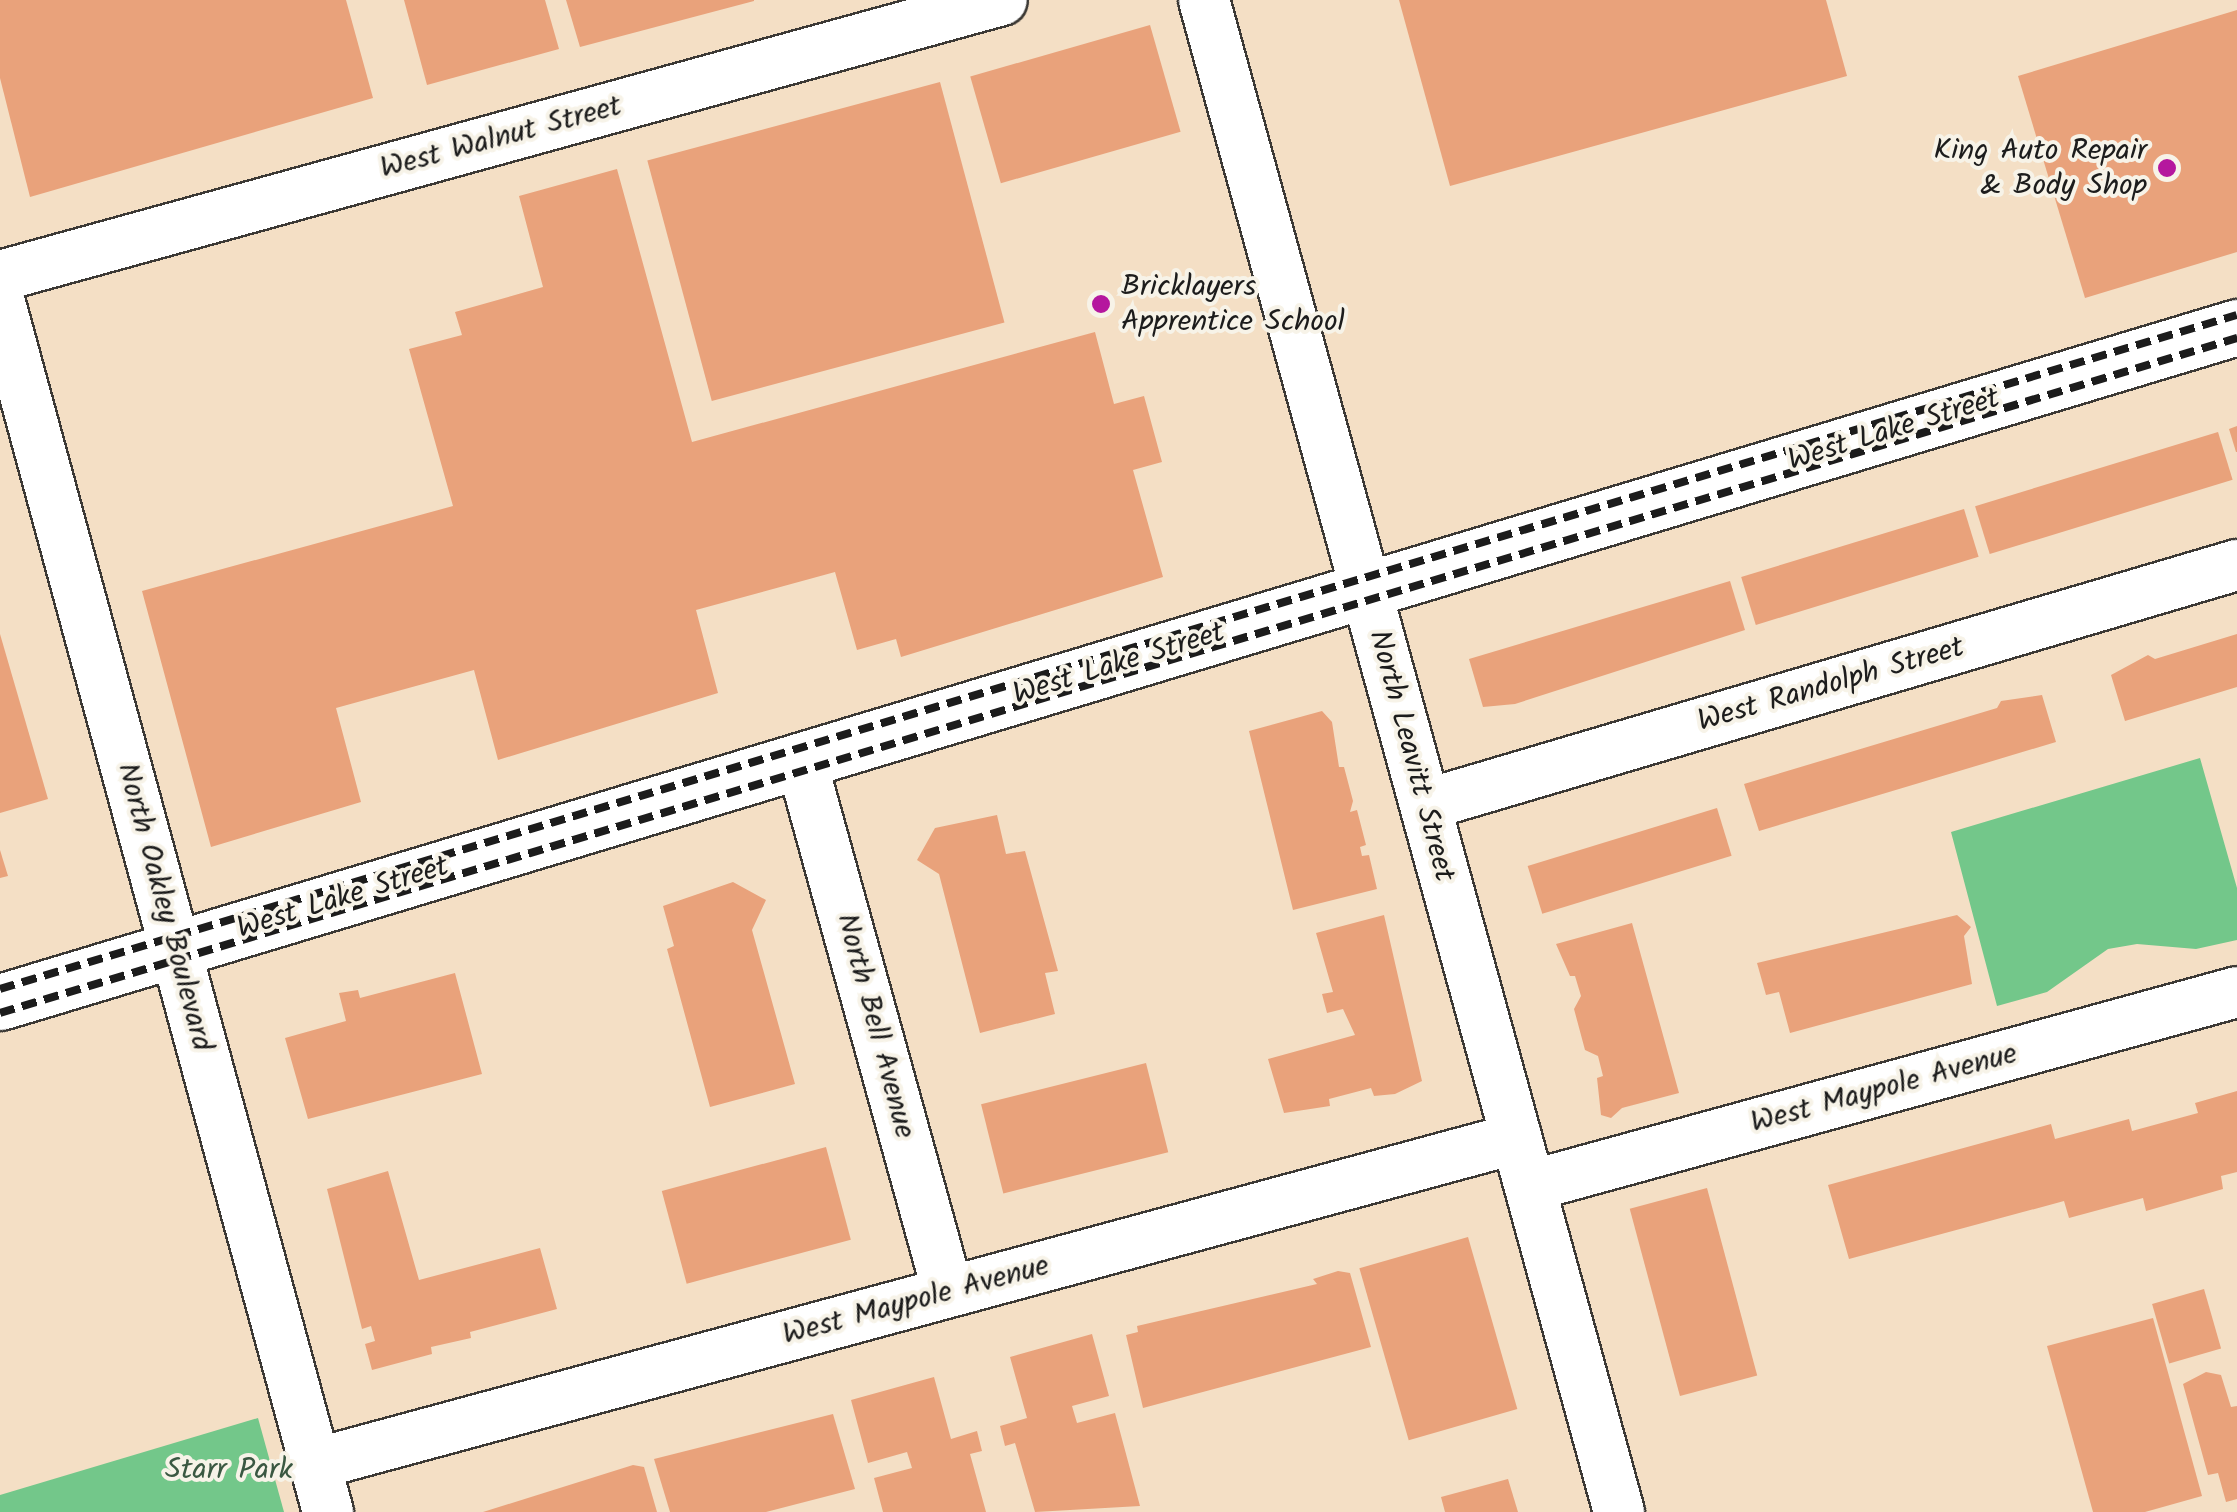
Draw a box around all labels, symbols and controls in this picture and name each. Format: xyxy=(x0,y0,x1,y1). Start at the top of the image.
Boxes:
street label: West Walnut Street xyxy=(376,88,626,188)
place label: King Auto Repair & Body Shop xyxy=(1933,133,2147,204)
marker: King Auto Repair & Body Shop xyxy=(2156,157,2178,179)
place label: Bricklayers Apprentice School xyxy=(1121,269,1345,340)
marker: Bricklayers Apprentice School xyxy=(1090,293,1112,315)
street label: West Lake Street xyxy=(1784,381,2004,479)
street label: West Lake Street xyxy=(1009,615,1229,713)
street label: North Leavitt Street xyxy=(1360,626,1462,886)
street label: West Randolph Street xyxy=(1694,630,1968,740)
street label: North Oakley Boulevard xyxy=(108,759,220,1055)
street label: West Lake Street xyxy=(233,849,453,947)
street label: North Bell Avenue xyxy=(828,910,922,1142)
street label: West Maypole Avenue xyxy=(1747,1036,2021,1142)
street label: West Maypole Avenue xyxy=(779,1248,1053,1354)
park label: Starr Park xyxy=(165,1452,293,1488)

